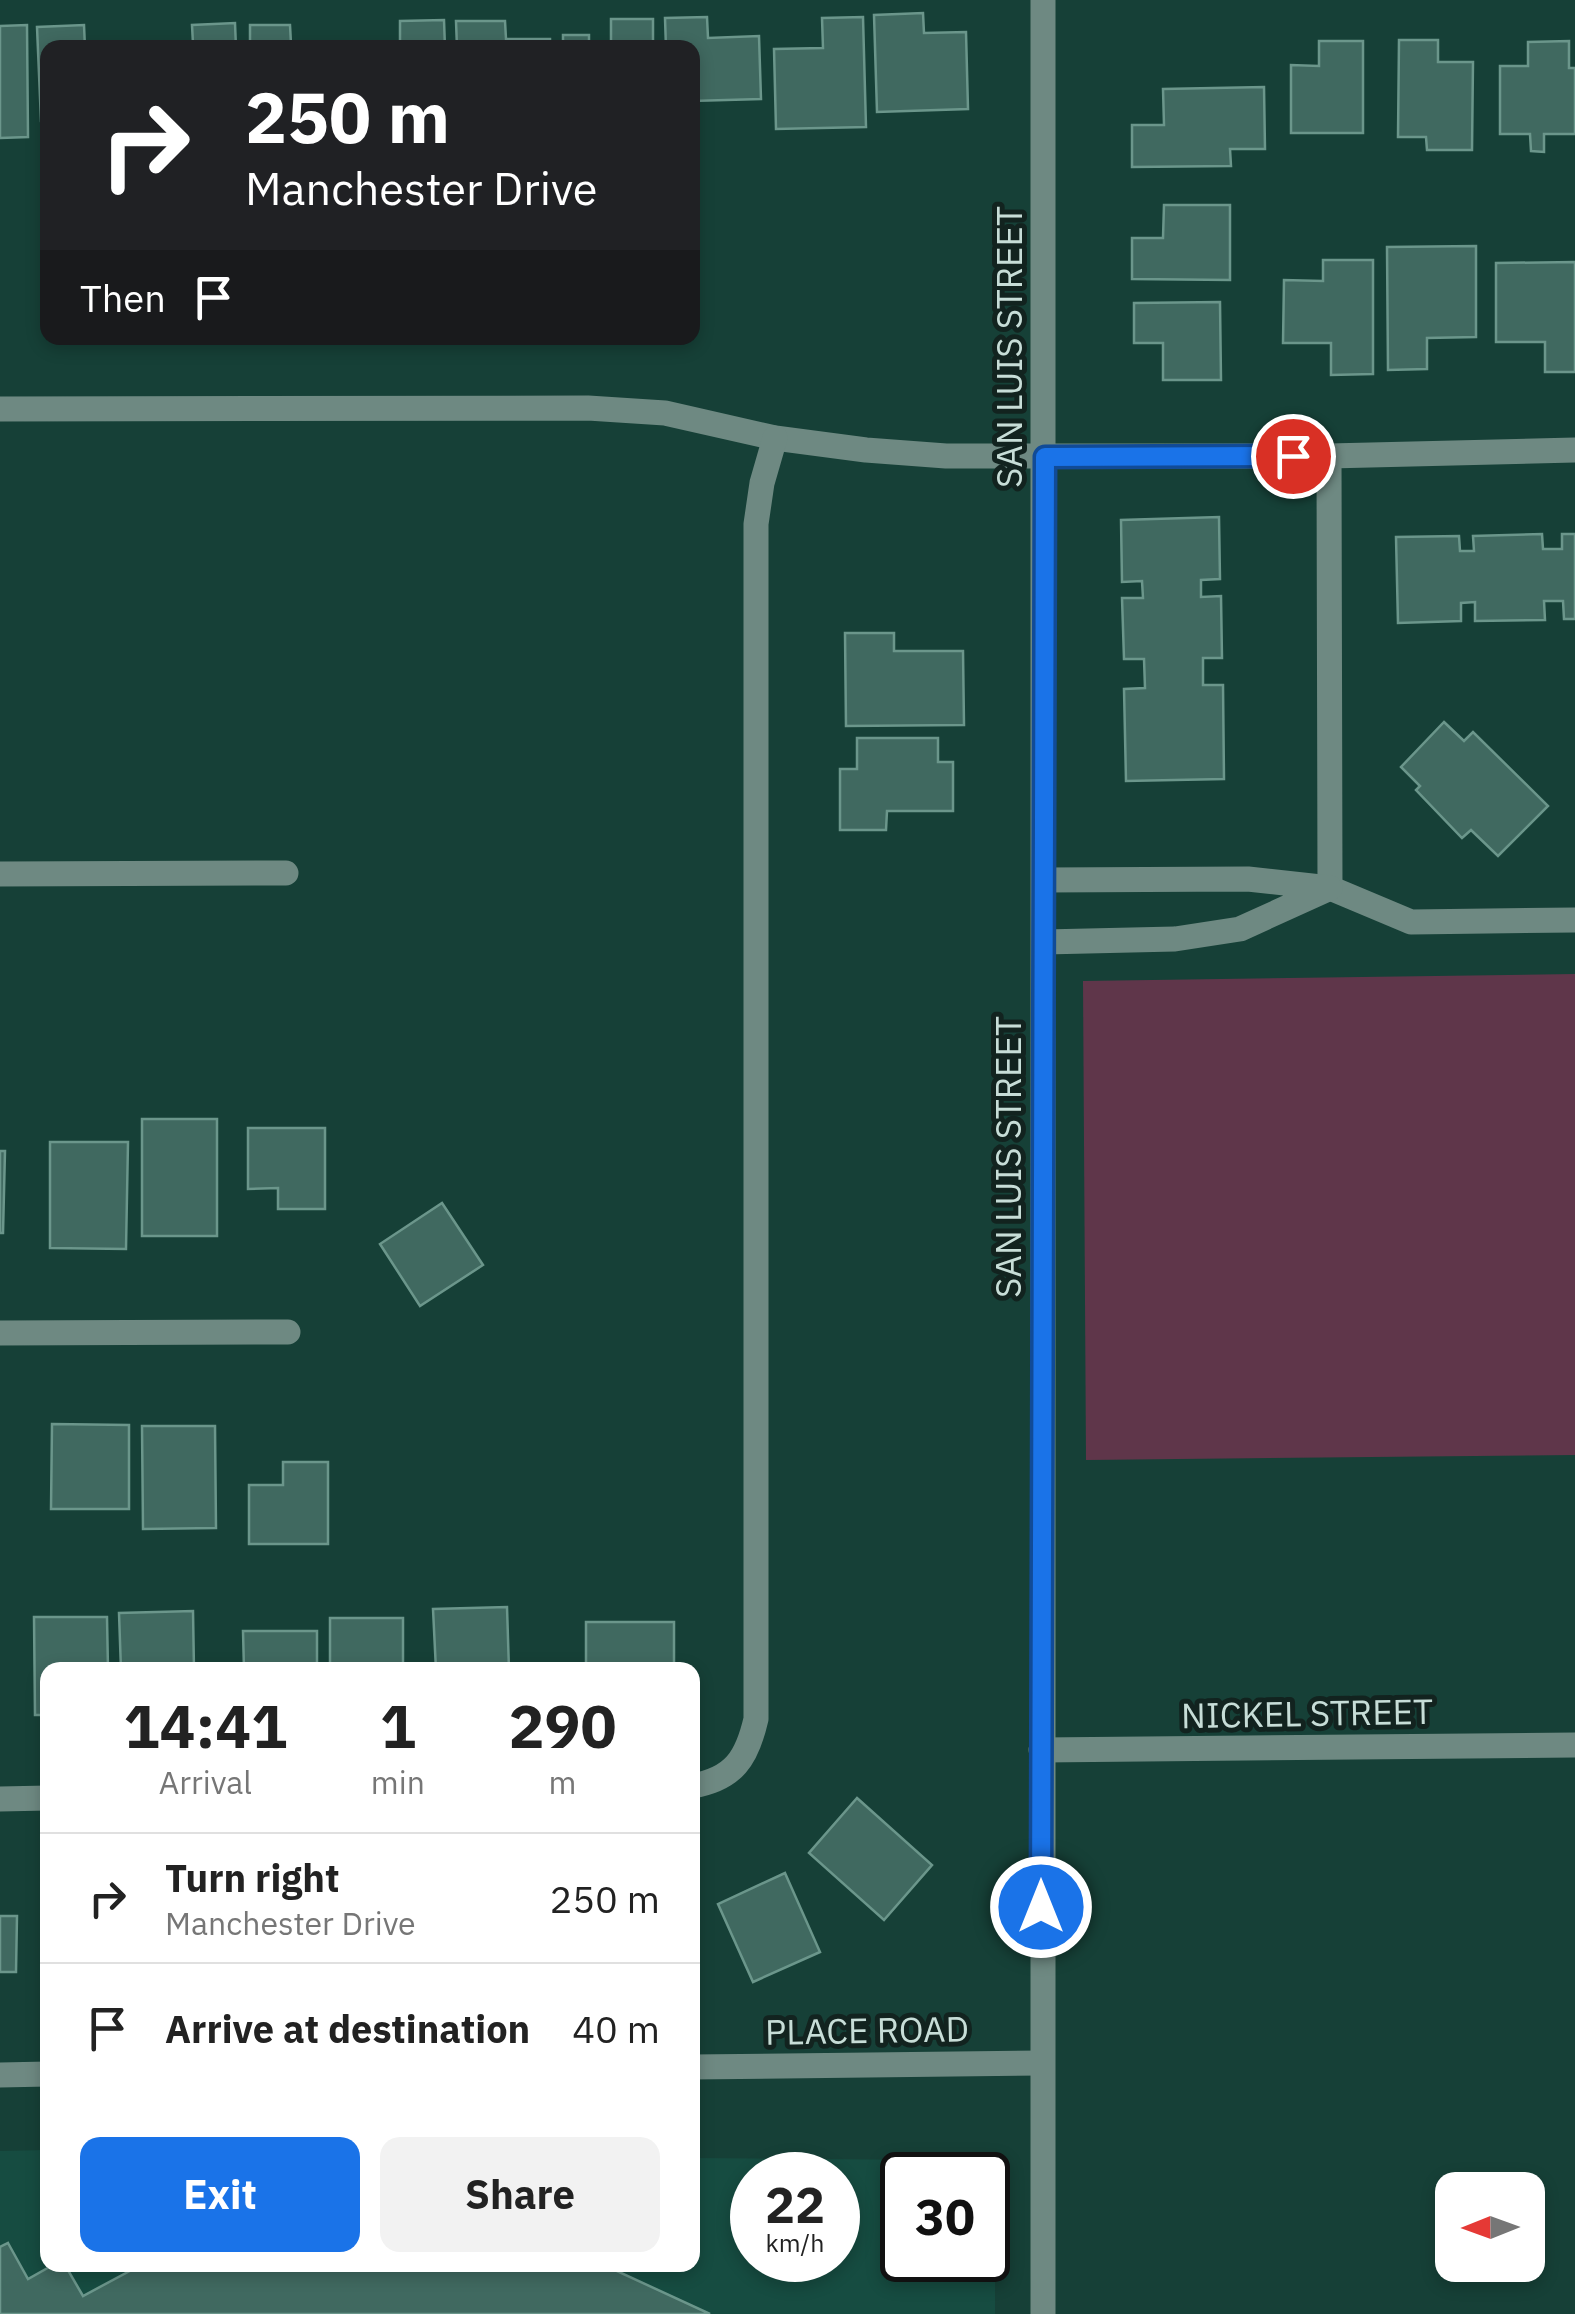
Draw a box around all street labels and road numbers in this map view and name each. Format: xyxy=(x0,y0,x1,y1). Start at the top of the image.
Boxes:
street label: SAN LUIS STREET xyxy=(986,206,1032,488)
street label: SAN LUIS STREET xyxy=(985,1016,1031,1298)
street label: NICKEL STREET xyxy=(1181,1688,1433,1738)
street label: PLACE ROAD xyxy=(765,2005,969,2055)

